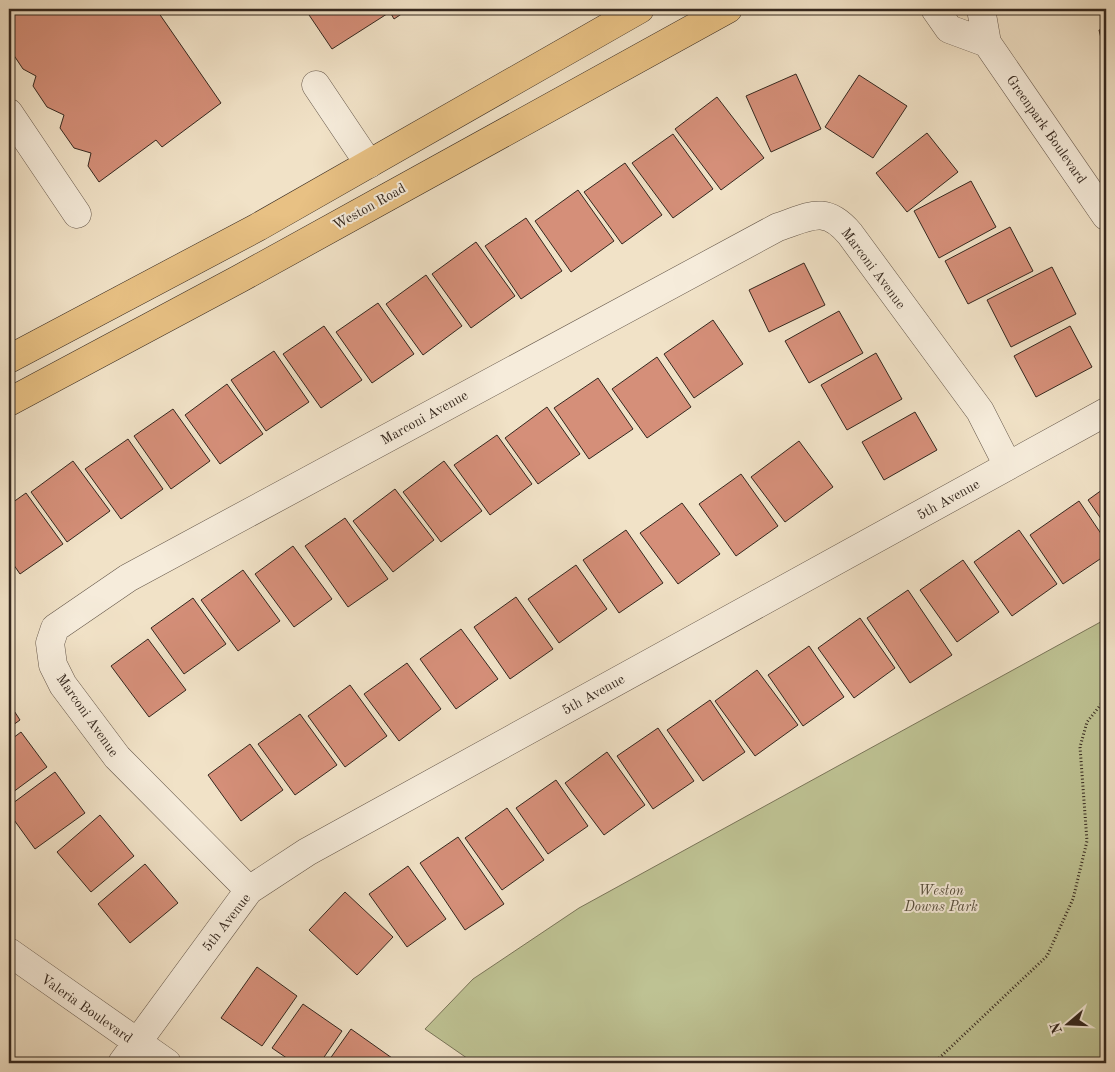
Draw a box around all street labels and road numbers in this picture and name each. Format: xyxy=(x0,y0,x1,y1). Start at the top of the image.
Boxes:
street label: Greenpark Boulevard xyxy=(1004,73,1089,186)
street label: Weston Road xyxy=(331,181,408,233)
street label: Marconi Avenue xyxy=(838,226,908,312)
street label: Marconi Avenue xyxy=(379,388,470,448)
street label: 5th Avenue xyxy=(915,477,982,523)
street label: Marconi Avenue xyxy=(54,672,121,759)
street label: 5th Avenue xyxy=(560,672,627,718)
street label: 5th Avenue xyxy=(200,891,254,954)
street label: Valeria Boulevard xyxy=(38,972,135,1046)

